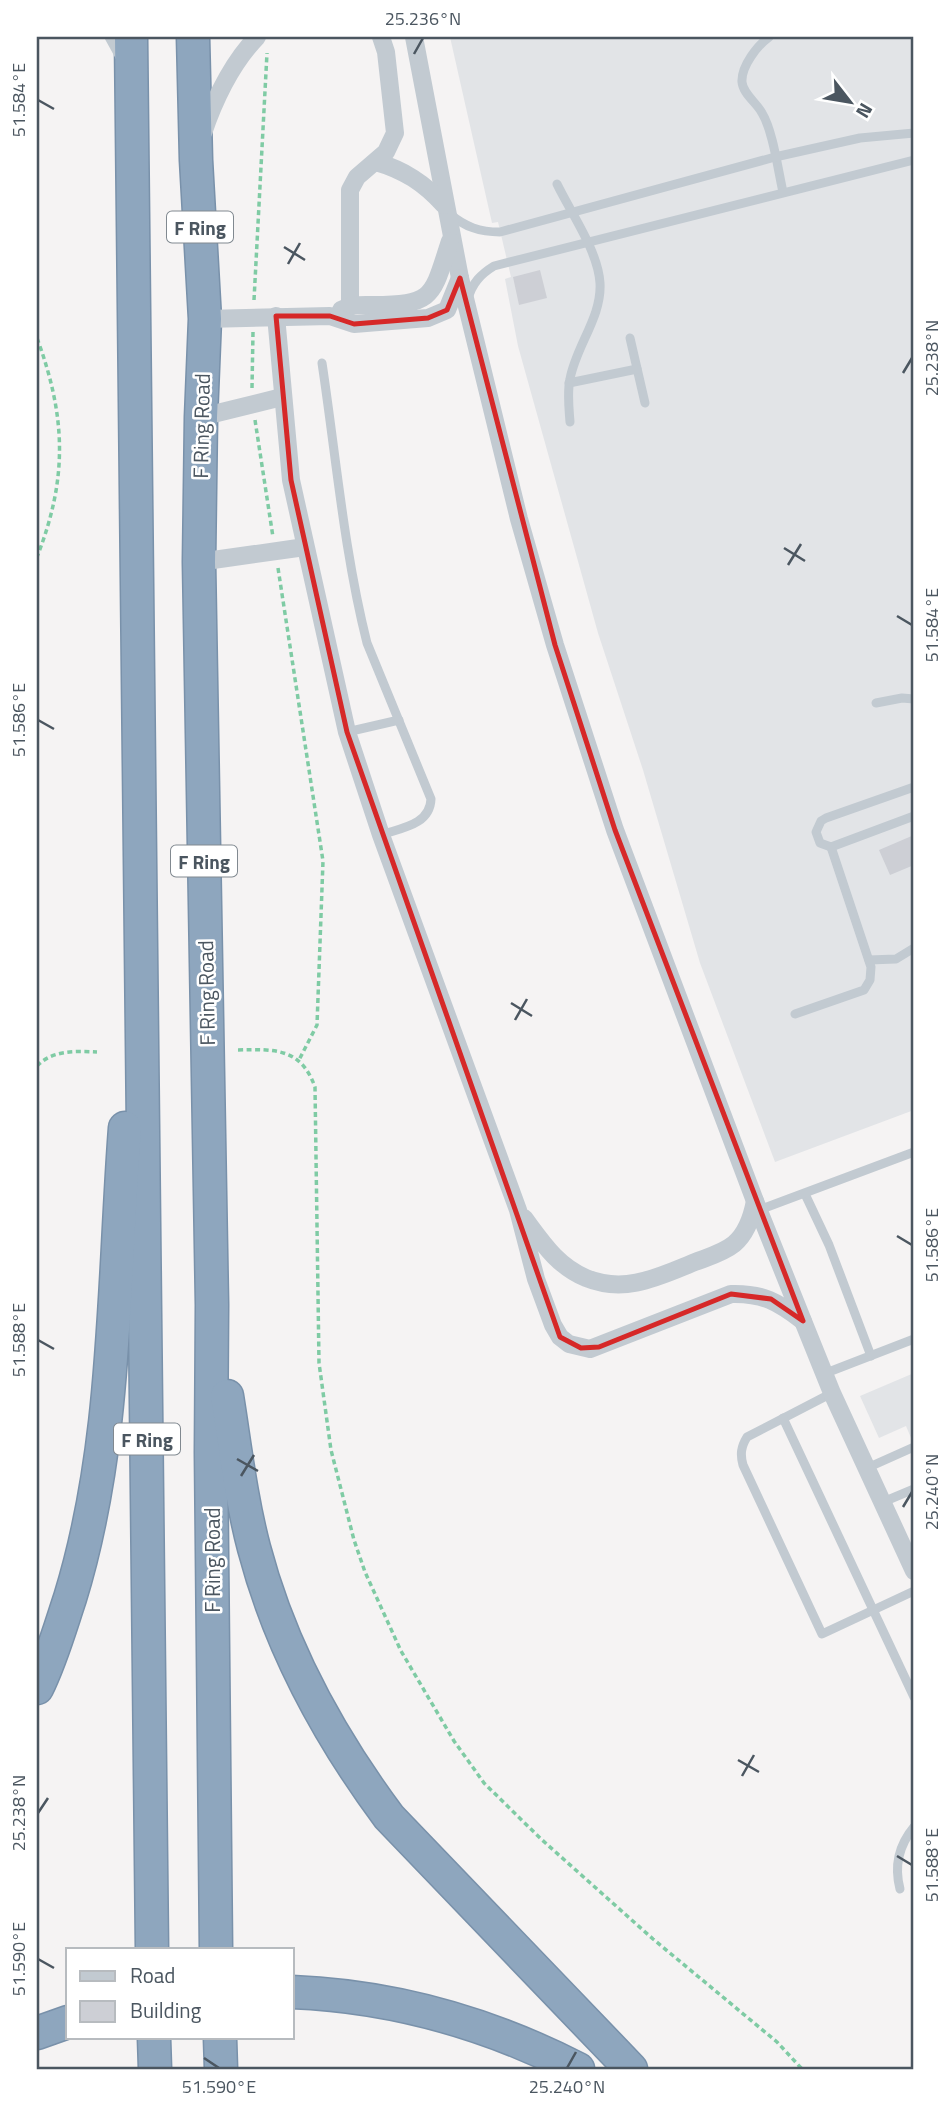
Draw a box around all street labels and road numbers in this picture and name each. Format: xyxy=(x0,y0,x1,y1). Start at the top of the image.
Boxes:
road number: F Ring xyxy=(167,212,233,243)
street label: F Ring Road xyxy=(184,373,218,479)
road number: F Ring xyxy=(171,846,237,876)
street label: F Ring Road xyxy=(189,940,223,1046)
road number: F Ring xyxy=(114,1424,180,1455)
street label: F Ring Road xyxy=(196,1507,228,1613)

